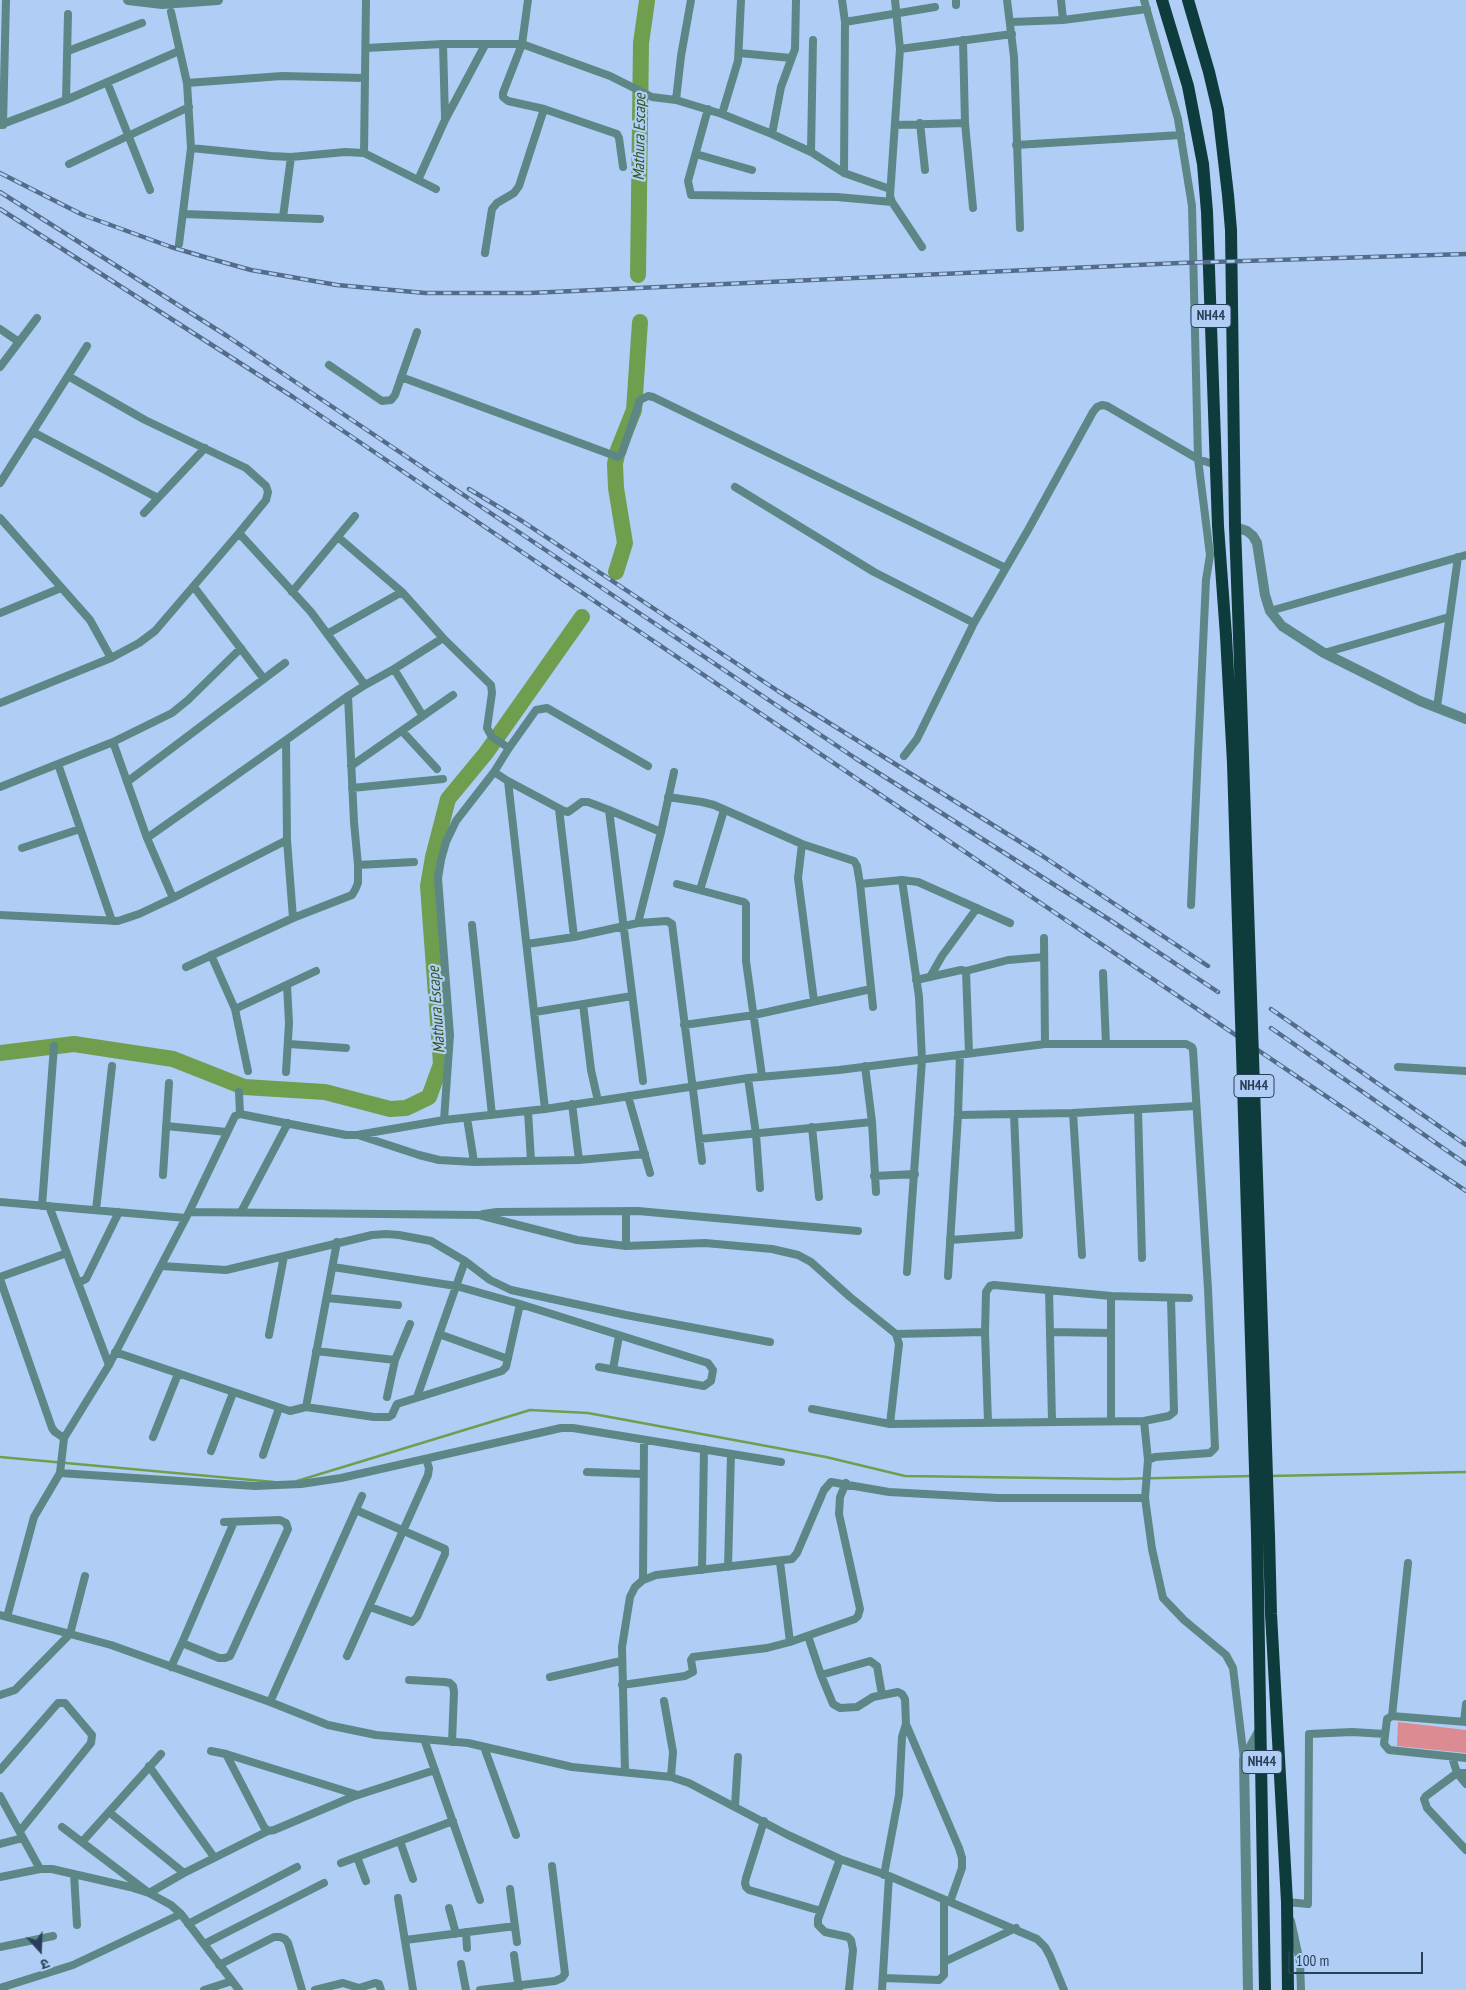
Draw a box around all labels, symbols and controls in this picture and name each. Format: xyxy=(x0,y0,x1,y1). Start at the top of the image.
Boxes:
water label: Mathura Escape xyxy=(630,93,650,181)
road number: NH44 xyxy=(1191,304,1231,328)
water label: Mathura Escape xyxy=(424,966,450,1054)
road number: NH44 xyxy=(1234,1074,1274,1098)
road number: NH44 xyxy=(1242,1750,1282,1774)
north arrow xyxy=(15,1925,65,1975)
scale bar xyxy=(1291,1942,1426,1974)
text: 100 m xyxy=(1296,1951,1329,1970)
text: उ xyxy=(38,1954,52,1974)

